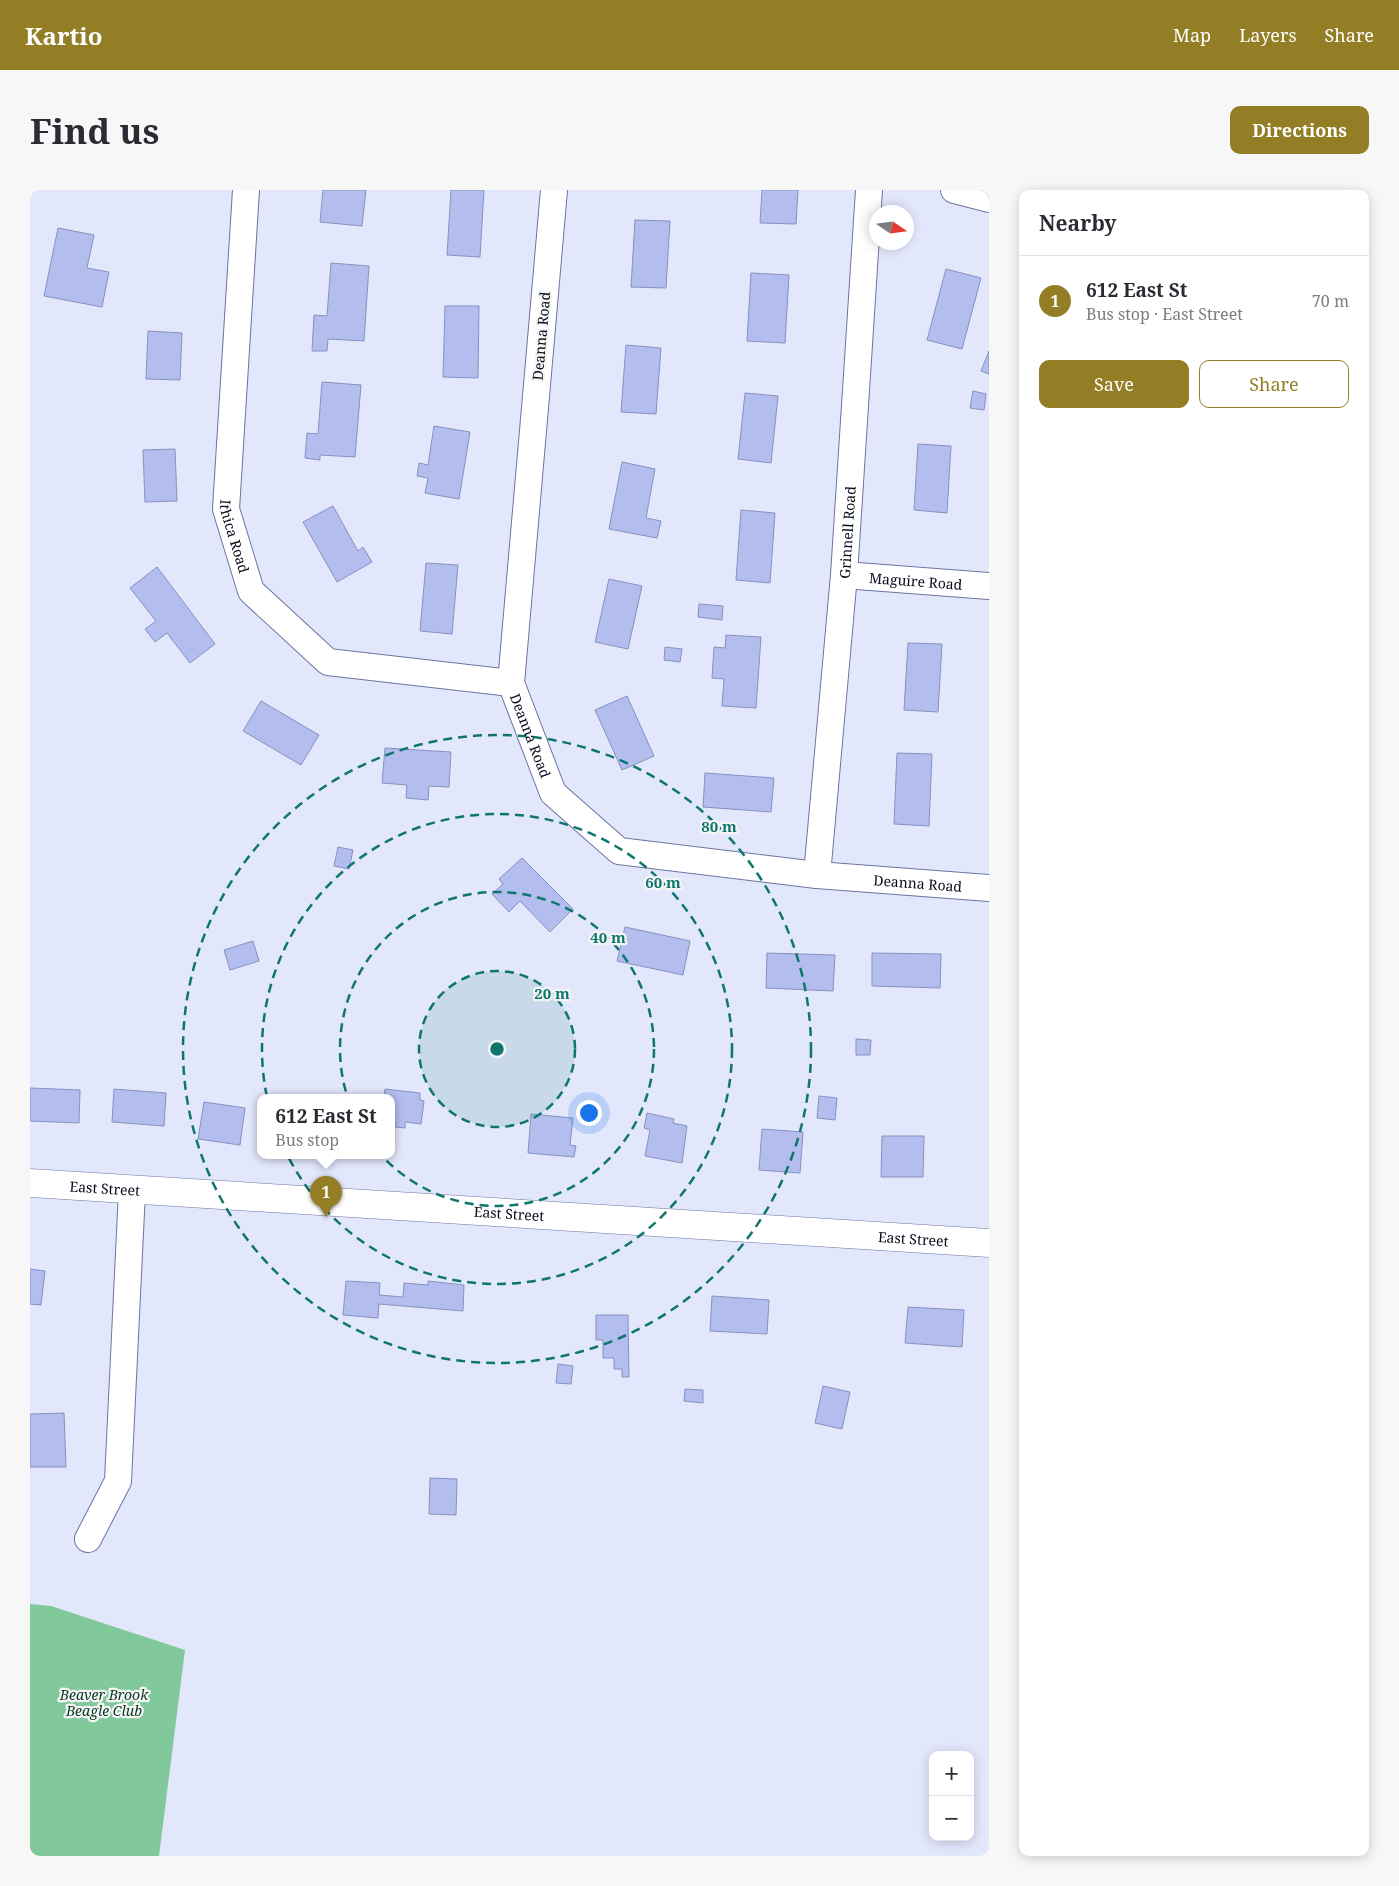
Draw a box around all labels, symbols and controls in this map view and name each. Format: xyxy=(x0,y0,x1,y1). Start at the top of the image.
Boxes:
text: Kartio xyxy=(25,19,102,52)
text: Map xyxy=(1173,23,1211,47)
text: Layers xyxy=(1239,23,1297,47)
text: Share xyxy=(1325,23,1374,47)
button: Directions xyxy=(1230,106,1369,154)
text: Find us xyxy=(30,107,159,154)
north arrow xyxy=(869,205,914,250)
text: Nearby xyxy=(1039,209,1117,237)
text: 612 East St xyxy=(1086,277,1187,303)
text: 1 xyxy=(1050,290,1060,312)
text: 70 m xyxy=(1312,290,1349,312)
street label: Deanna Road xyxy=(528,291,554,381)
text: Bus stop · East Street xyxy=(1086,303,1243,325)
button: Save xyxy=(1039,360,1189,408)
button: Share xyxy=(1199,360,1349,408)
street label: Grinnell Road xyxy=(834,485,859,579)
street label: Ithica Road xyxy=(216,499,255,575)
street label: Maguire Road xyxy=(868,567,964,593)
street label: Deanna Road xyxy=(506,691,556,781)
text: 80 m xyxy=(701,816,737,836)
street label: Deanna Road xyxy=(873,870,963,895)
text: 60 m xyxy=(645,872,681,892)
text: 40 m xyxy=(590,927,626,947)
text: 20 m xyxy=(534,983,570,1003)
centre of rings xyxy=(488,1040,506,1058)
popup xyxy=(257,1094,395,1159)
your location xyxy=(576,1100,602,1126)
text: 612 East St xyxy=(275,1103,377,1129)
text: Bus stop xyxy=(275,1129,339,1151)
street label: East Street xyxy=(69,1176,141,1199)
pin: 1 xyxy=(310,1176,342,1217)
street label: East Street xyxy=(473,1201,545,1225)
street label: East Street xyxy=(877,1227,949,1250)
park label: Beaver Brook Beagle Club xyxy=(59,1685,149,1720)
map controls xyxy=(929,1751,974,1841)
button: + xyxy=(929,1751,974,1796)
button: − xyxy=(929,1796,974,1841)

